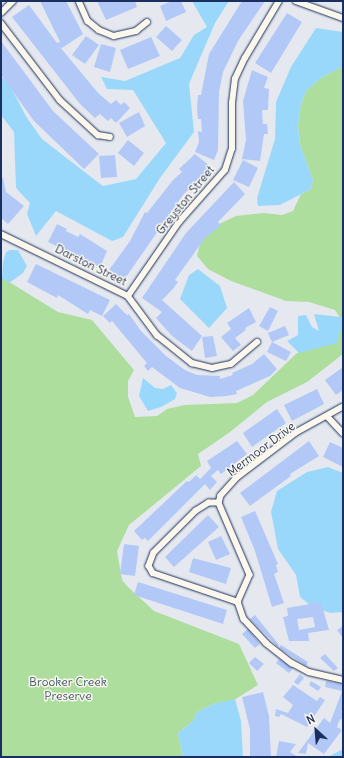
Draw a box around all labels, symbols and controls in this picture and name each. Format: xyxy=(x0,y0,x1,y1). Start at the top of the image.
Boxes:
street label: Greyston Street xyxy=(153,163,217,237)
street label: Darston Street xyxy=(53,241,129,289)
street label: Mermoor Drive xyxy=(224,419,298,479)
park label: Brooker Creek Preserve xyxy=(29,675,107,703)
north arrow xyxy=(296,710,336,750)
text: N xyxy=(304,711,317,727)

